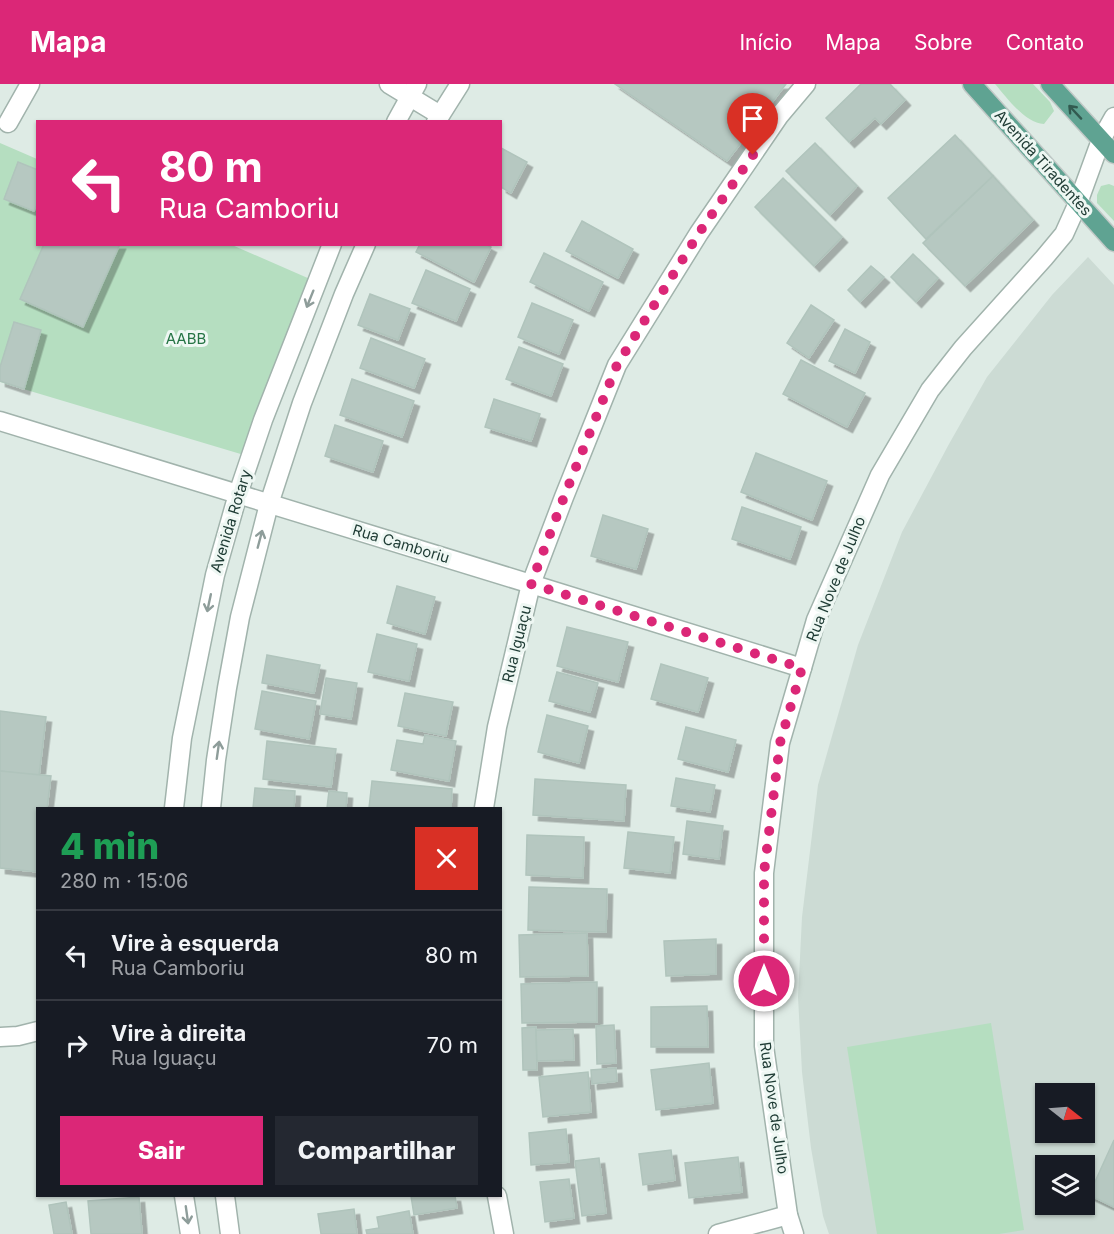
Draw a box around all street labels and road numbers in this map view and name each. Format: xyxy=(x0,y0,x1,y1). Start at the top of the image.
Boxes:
street label: Avenida Tiradentes xyxy=(991,106,1096,220)
street label: Avenida Rotary xyxy=(206,467,255,575)
street label: Rua Nove de Julho xyxy=(802,513,869,644)
street label: Rua Camboriu xyxy=(350,520,452,567)
street label: Rua Iguaçu xyxy=(498,603,535,685)
street label: Rua Nove de Julho xyxy=(756,1041,793,1175)

